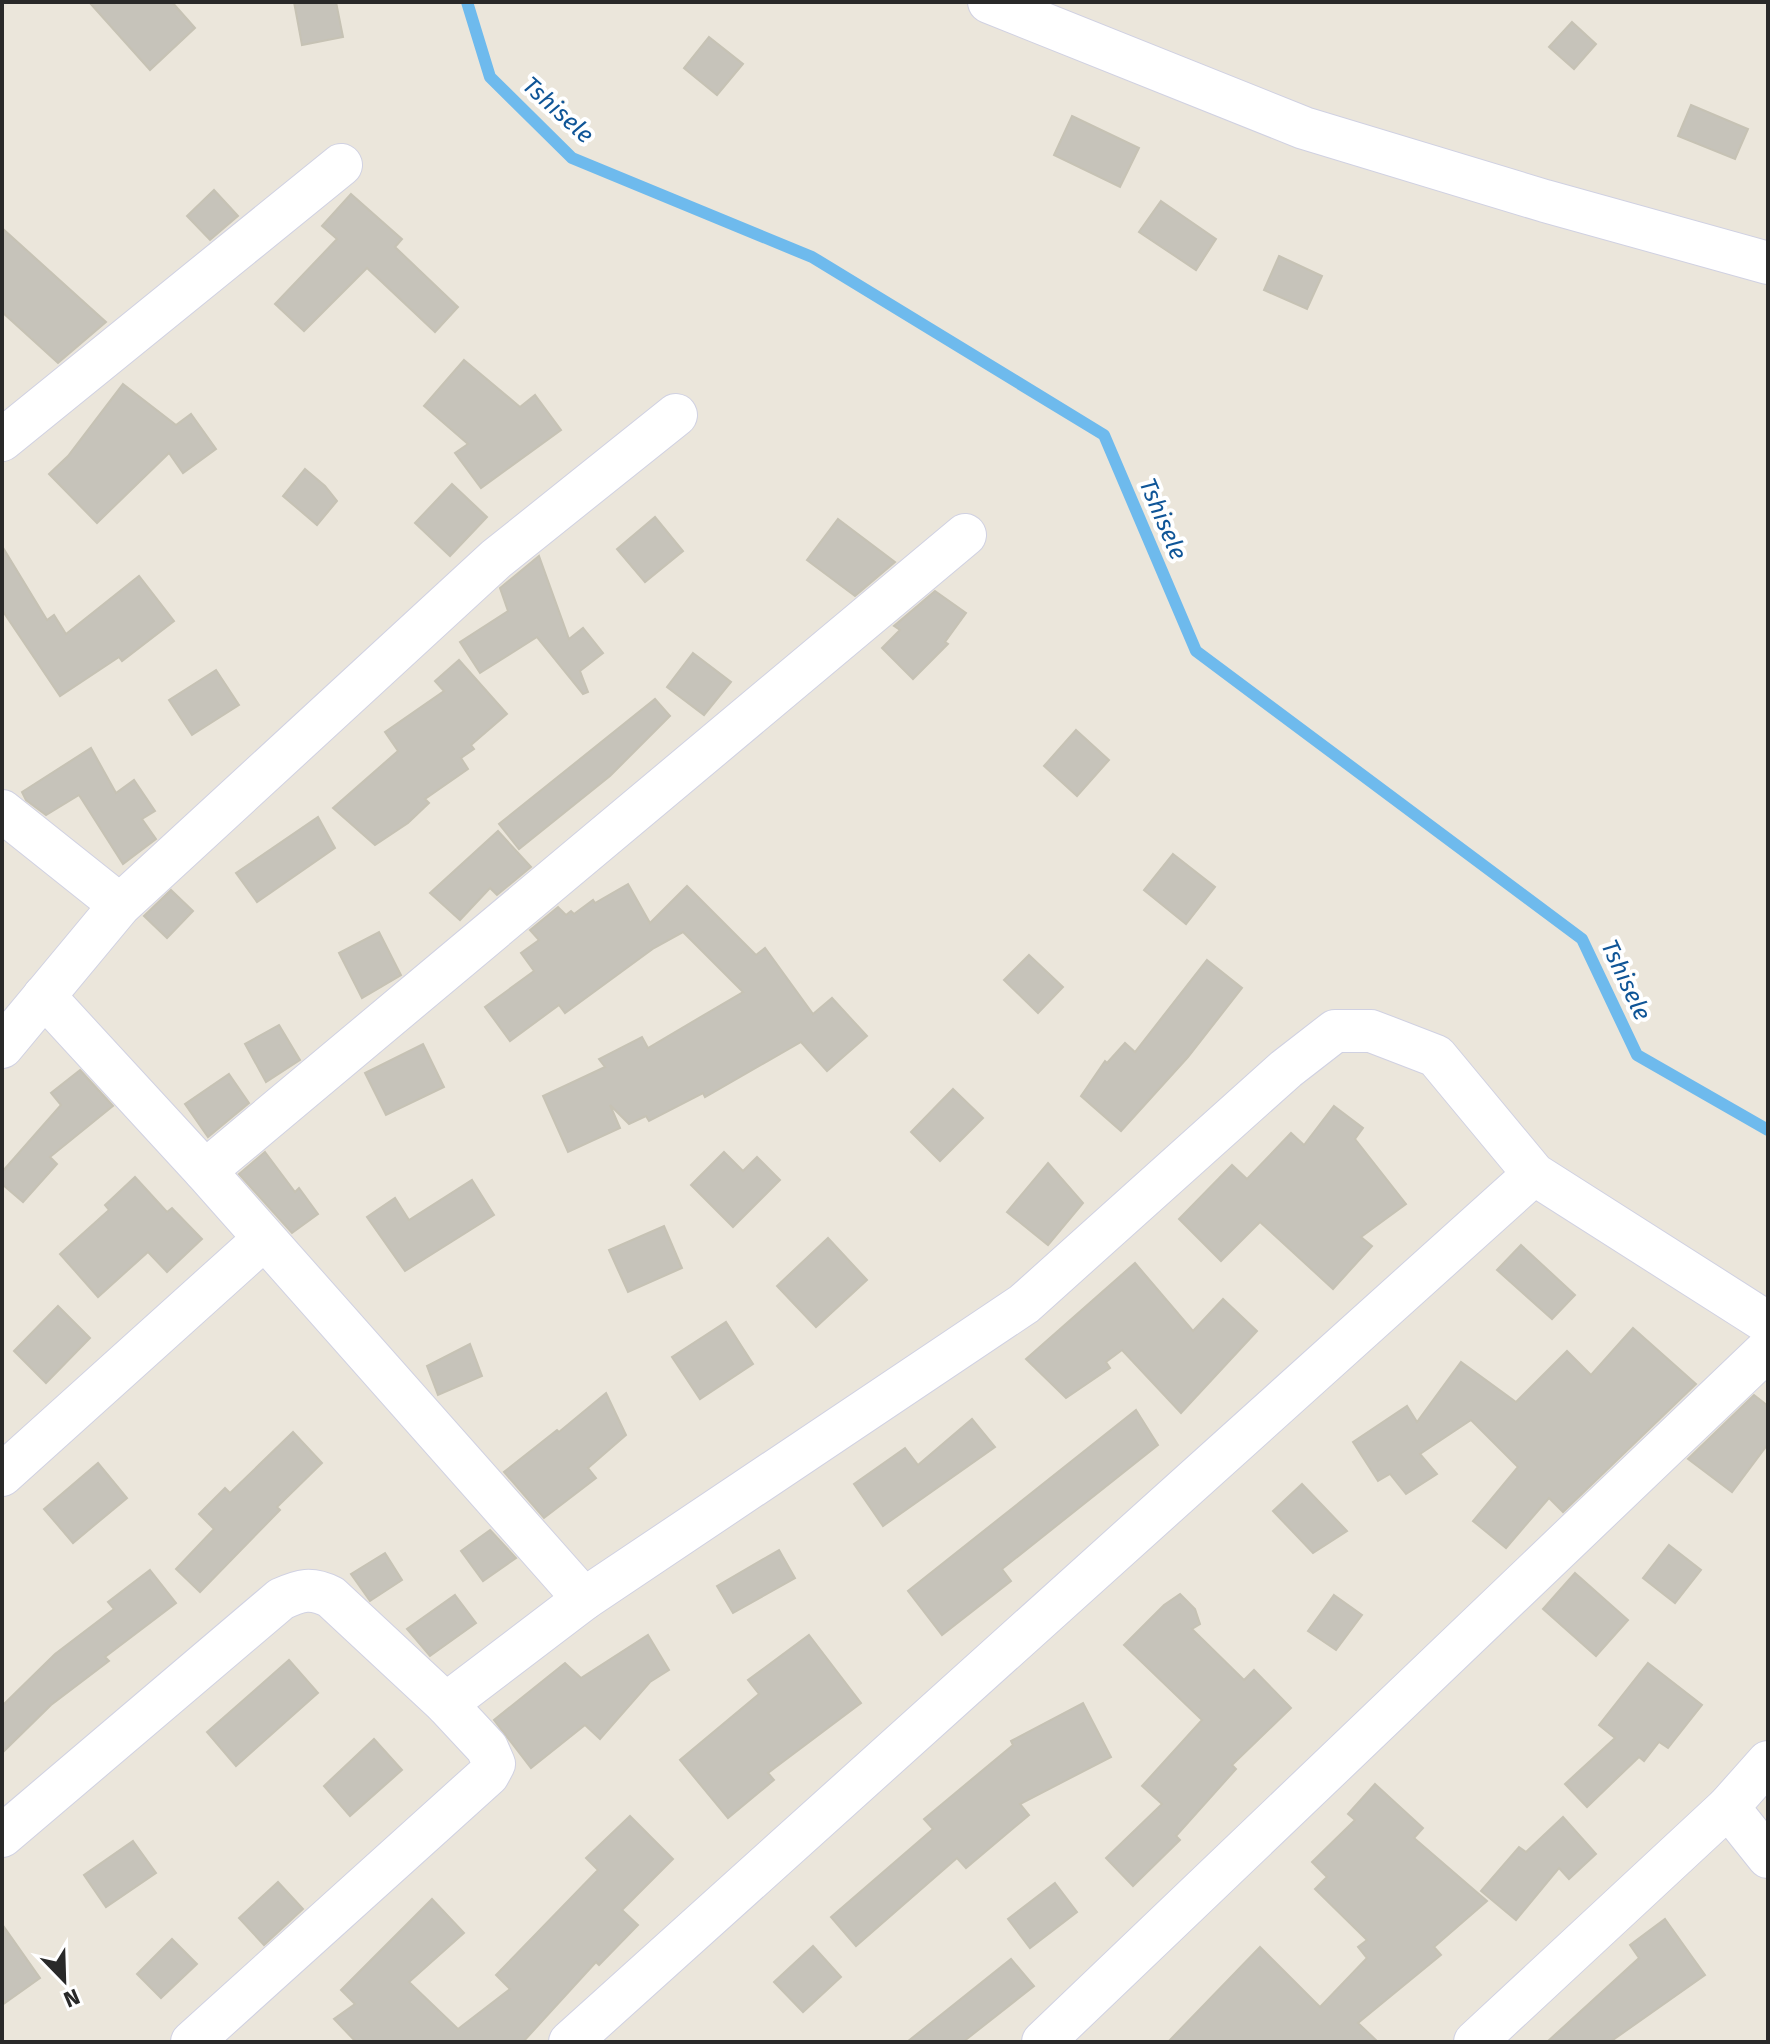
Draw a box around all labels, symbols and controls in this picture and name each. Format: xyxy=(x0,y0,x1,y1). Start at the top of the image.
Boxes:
water label: Tshisele xyxy=(517,71,599,149)
water label: Tshisele xyxy=(1133,474,1193,564)
water label: Tshisele xyxy=(1595,935,1657,1025)
north arrow xyxy=(24,1940,104,2020)
text: N xyxy=(60,1983,84,2013)

